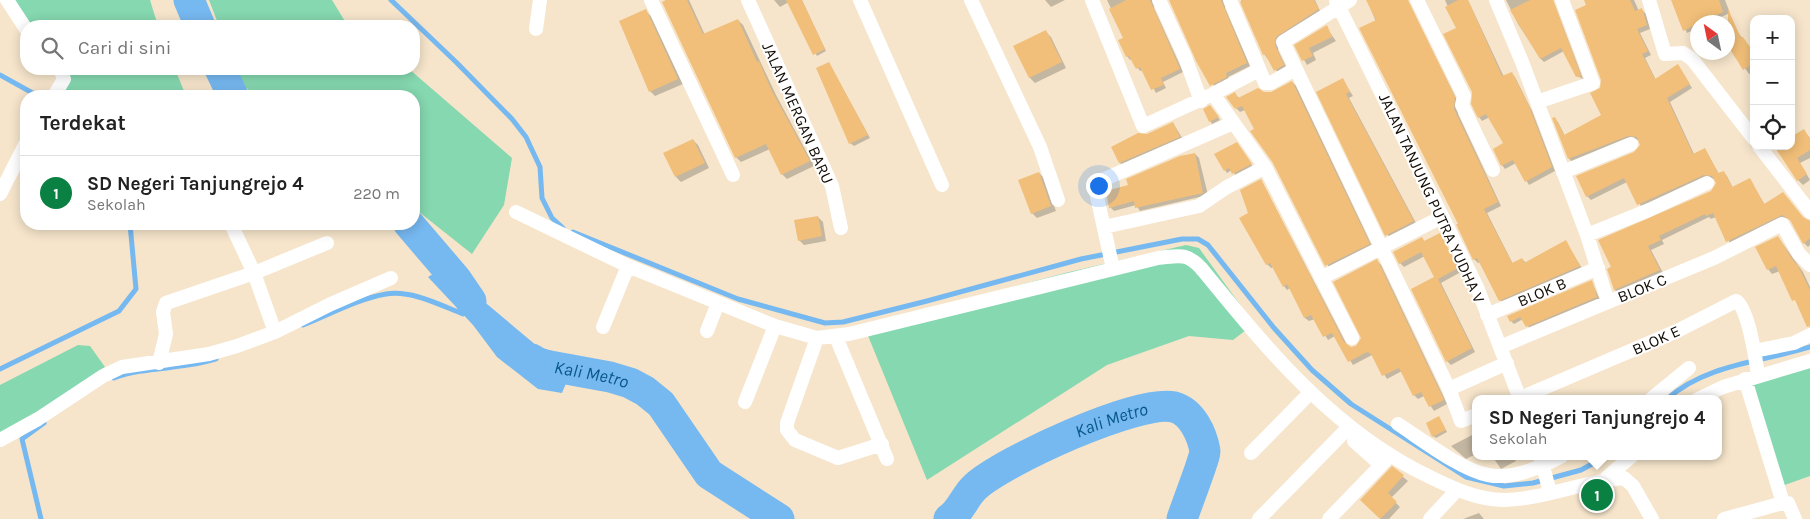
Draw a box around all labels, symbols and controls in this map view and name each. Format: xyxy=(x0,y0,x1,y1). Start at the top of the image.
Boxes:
north arrow xyxy=(1690,15,1735,60)
map controls xyxy=(1750,15,1795,150)
button: + xyxy=(1750,15,1795,60)
search box xyxy=(20,20,420,75)
icon: search xyxy=(38,34,66,62)
text: Cari di sini xyxy=(78,37,171,59)
street label: JALAN MERGAN BARU xyxy=(758,39,838,187)
button: − xyxy=(1750,60,1795,105)
street label: JALAN TANJUNG PUTRA YUDHA V xyxy=(1375,90,1489,306)
button: locate xyxy=(1750,105,1795,150)
text: Terdekat xyxy=(40,111,126,135)
text: SD Negeri Tanjungrejo 4 xyxy=(87,173,303,195)
your location xyxy=(1086,173,1112,199)
text: 1 xyxy=(53,184,59,203)
text: 220 m xyxy=(353,184,400,203)
text: Sekolah xyxy=(87,195,146,214)
street label: BLOK C xyxy=(1615,270,1669,306)
street label: BLOK B xyxy=(1515,273,1569,311)
street label: BLOK E xyxy=(1629,321,1683,359)
water label: Kali Metro xyxy=(552,356,631,393)
popup xyxy=(1472,395,1722,460)
water label: Kali Metro xyxy=(1072,398,1150,443)
text: SD Negeri Tanjungrejo 4 xyxy=(1489,407,1705,429)
text: Sekolah xyxy=(1489,429,1547,448)
pin: 1 xyxy=(1581,476,1613,514)

